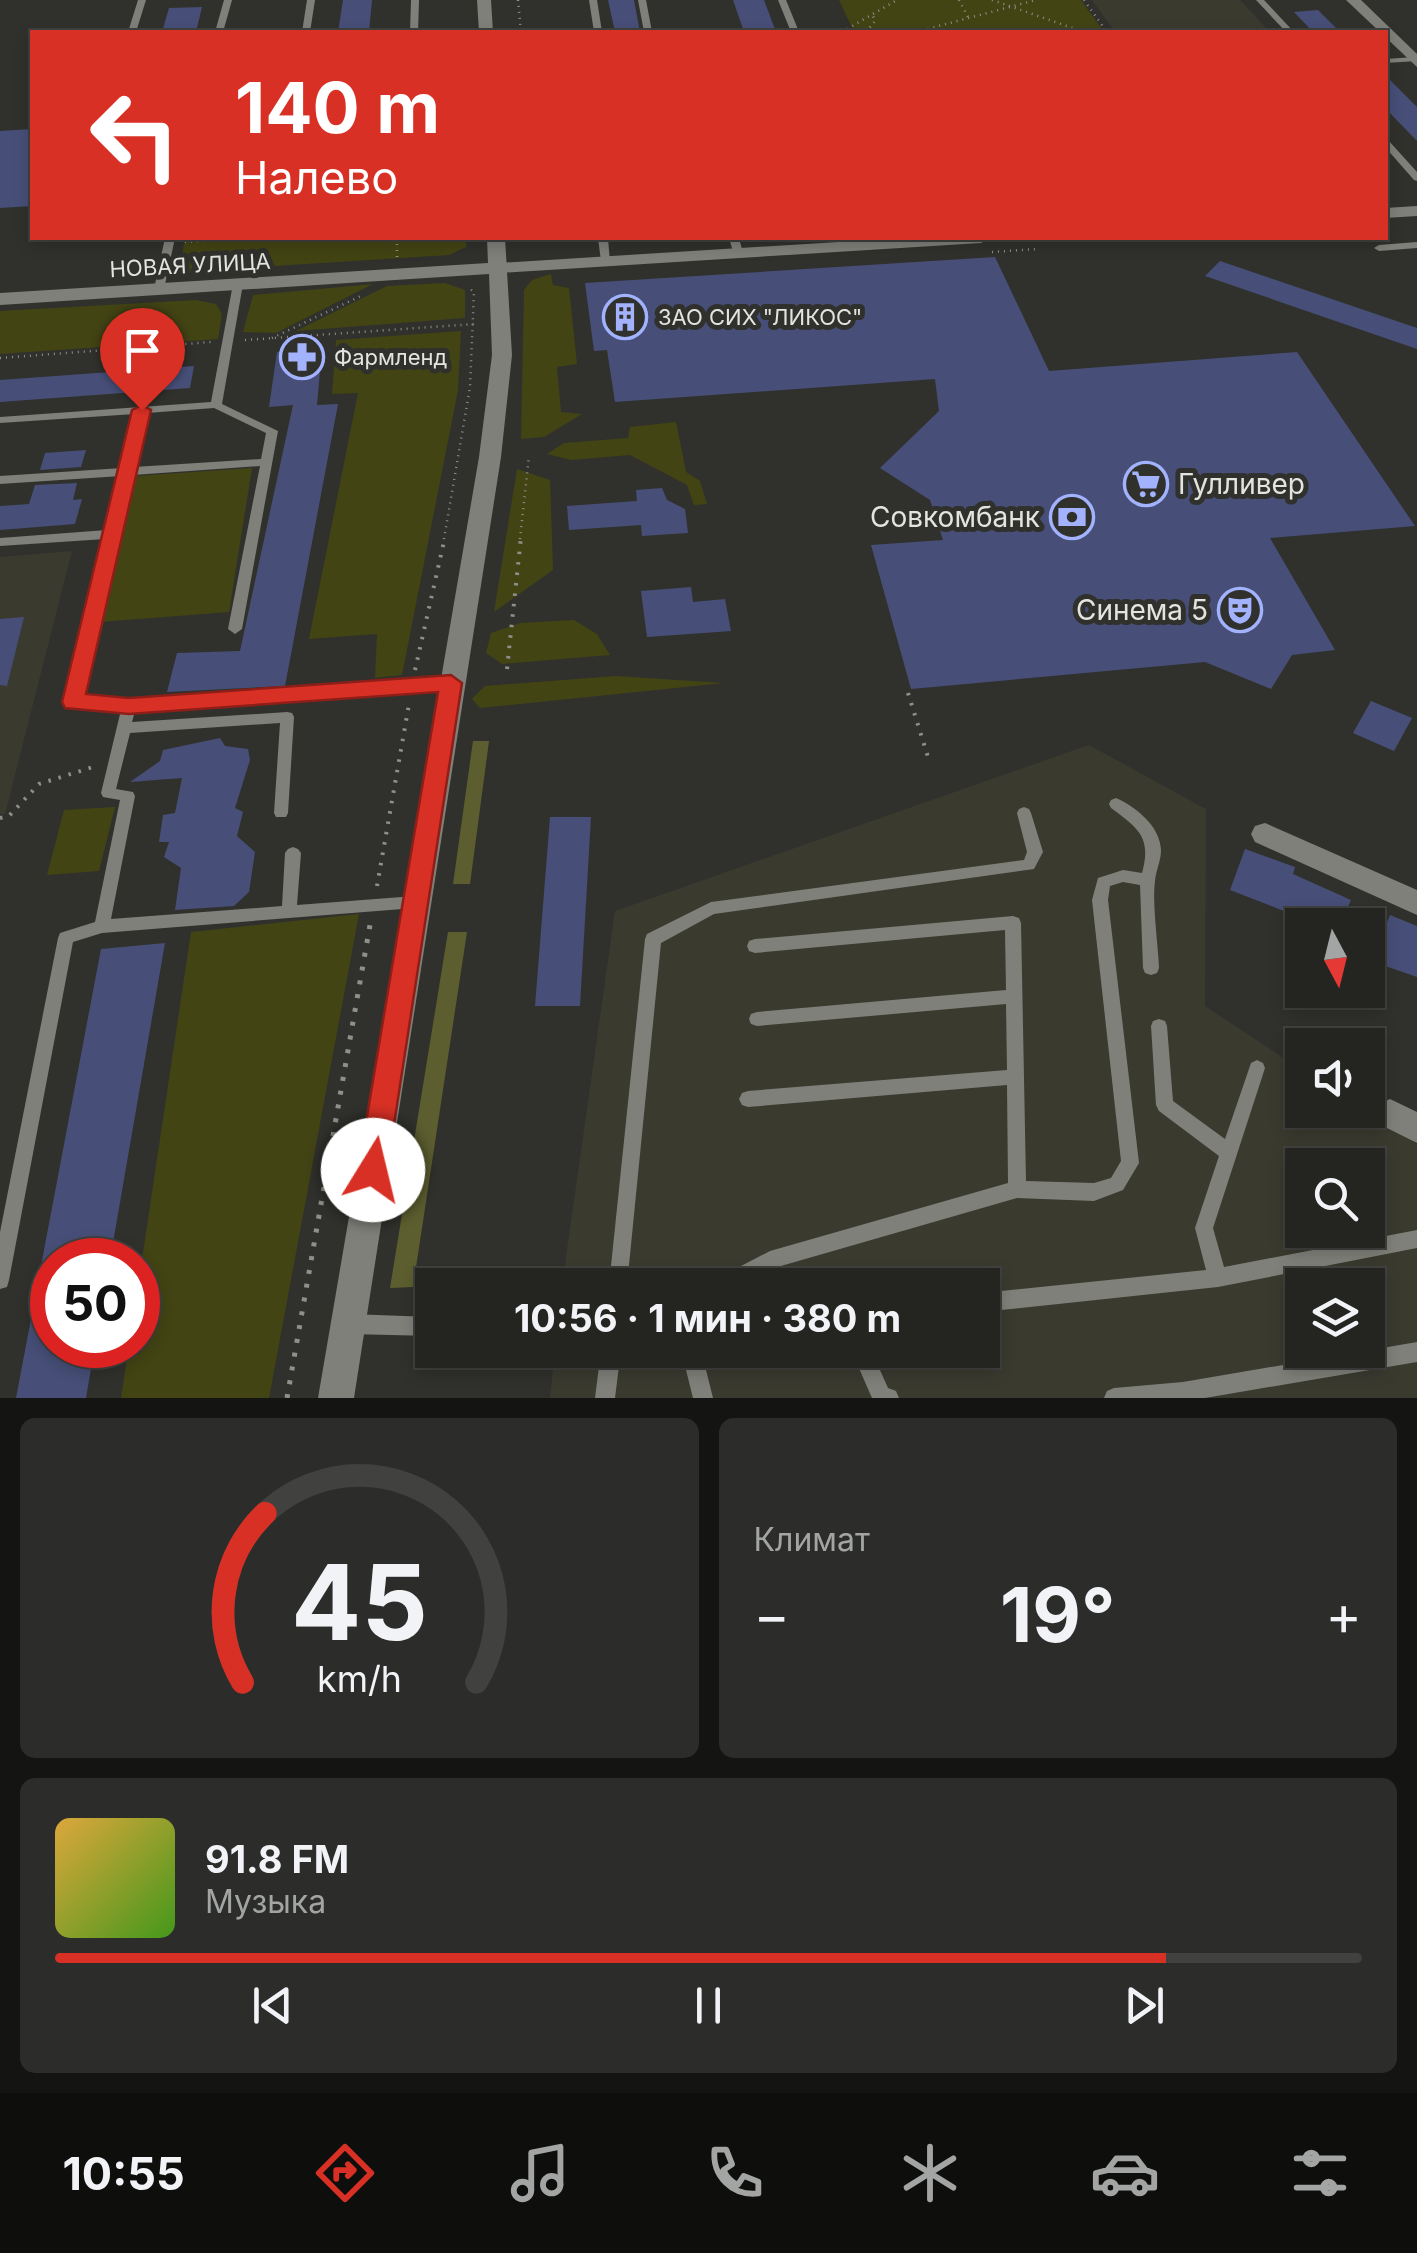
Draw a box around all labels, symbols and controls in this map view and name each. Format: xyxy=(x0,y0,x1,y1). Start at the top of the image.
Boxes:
text: 140 m xyxy=(235,65,440,150)
icon: left xyxy=(70,70,200,200)
text: Налево xyxy=(235,150,398,205)
street label: НОВАЯ УЛИЦА xyxy=(109,248,271,282)
building icon: ЗАО СИХ "ЛИКОС" xyxy=(602,294,648,340)
place label: ЗАО СИХ "ЛИКОС" xyxy=(658,304,862,330)
pin xyxy=(100,308,185,411)
icon: arrive xyxy=(115,323,170,378)
pharmacy icon: Фармленд xyxy=(279,334,325,380)
place label: Фармленд xyxy=(334,344,447,370)
supermarket icon: Гулливер xyxy=(1123,461,1169,507)
place label: Гулливер xyxy=(1178,467,1305,501)
bank icon: Совкомбанк xyxy=(1049,494,1095,540)
place label: Совкомбанк xyxy=(870,500,1040,534)
theatre icon: Синема 5 xyxy=(1217,587,1263,633)
place label: Синема 5 xyxy=(1076,593,1208,627)
north arrow xyxy=(1285,908,1385,1008)
map controls xyxy=(1285,908,1385,1368)
button: sound xyxy=(1285,1028,1385,1128)
position arrow xyxy=(321,1118,425,1222)
button: search xyxy=(1285,1148,1385,1248)
speed limit sign: 50 xyxy=(30,1238,160,1368)
button: layers xyxy=(1285,1268,1385,1368)
text: 10:56 · 1 мин · 380 m xyxy=(514,1295,901,1341)
text: Климат xyxy=(754,1520,870,1559)
text: 45 xyxy=(291,1539,428,1665)
text: 19° xyxy=(1000,1569,1116,1660)
text: − xyxy=(754,1582,790,1648)
text: + xyxy=(1326,1582,1362,1648)
text: km/h xyxy=(317,1657,402,1701)
text: 91.8 FM xyxy=(205,1836,349,1882)
text: Музыка xyxy=(205,1882,326,1921)
icon: previous xyxy=(245,1978,300,2033)
icon: pause xyxy=(681,1978,736,2033)
icon: next xyxy=(1117,1978,1172,2033)
icon: directions xyxy=(310,2138,380,2208)
icon: music xyxy=(505,2138,575,2208)
icon: phone xyxy=(700,2138,770,2208)
icon: climate xyxy=(895,2138,965,2208)
icon: car xyxy=(1090,2138,1160,2208)
icon: filters xyxy=(1285,2138,1355,2208)
text: 10:55 xyxy=(62,2146,185,2201)

